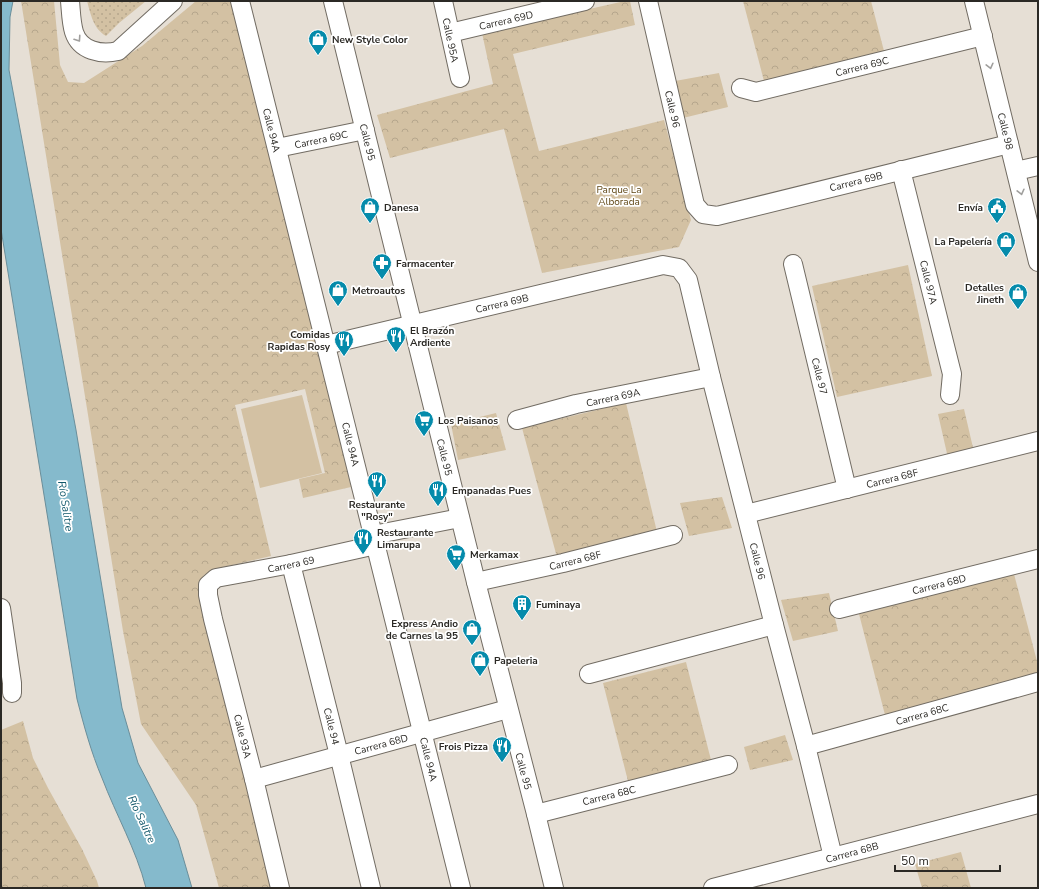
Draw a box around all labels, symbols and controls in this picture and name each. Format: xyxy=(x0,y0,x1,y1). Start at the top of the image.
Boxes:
street label: Carrera 69D xyxy=(478,8,535,34)
street label: Calle 95A xyxy=(439,17,462,64)
shop icon: New Style Color xyxy=(307,28,329,56)
place label: New Style Color xyxy=(332,33,408,47)
one-way arrow xyxy=(73,34,80,41)
street label: Carrera 69C xyxy=(834,54,891,80)
one-way arrow xyxy=(986,63,994,69)
street label: Calle 96 xyxy=(661,89,683,129)
street label: Calle 94A xyxy=(259,107,283,154)
street label: Calle 98 xyxy=(994,111,1016,151)
street label: Calle 95 xyxy=(356,122,378,162)
street label: Carrera 69C xyxy=(293,127,350,152)
street label: Carrera 69B xyxy=(828,169,885,195)
park label: Parque La Alborada xyxy=(597,183,641,209)
one-way arrow xyxy=(1016,189,1025,196)
shop icon: Danesa xyxy=(359,196,381,224)
public building icon: Envía xyxy=(986,196,1008,224)
place label: Danesa xyxy=(384,201,419,215)
place label: Envía xyxy=(958,201,983,215)
shop icon: La Papelería xyxy=(995,230,1017,258)
place label: La Papelería xyxy=(935,235,992,249)
pharmacy icon: Farmacenter xyxy=(371,252,393,280)
place label: Farmacenter xyxy=(396,257,454,271)
street label: Calle 97A xyxy=(916,259,940,306)
shop icon: Metroautos xyxy=(327,279,349,307)
place label: Detalles Jineth xyxy=(965,281,1004,307)
shop icon: Detalles Jineth xyxy=(1007,282,1029,310)
place label: Metroautos xyxy=(352,284,405,298)
street label: Carrera 69B xyxy=(474,291,531,317)
place label: El Brazón Ardiente xyxy=(410,324,454,350)
restaurant icon: El Brazón Ardiente xyxy=(385,325,407,353)
place label: Comidas Rapidas Rosy xyxy=(268,328,331,354)
restaurant icon: Comidas Rapidas Rosy xyxy=(333,329,355,357)
street label: Calle 97 xyxy=(808,356,830,396)
street label: Carrera 69A xyxy=(585,385,642,411)
supermarket icon: Los Paisanos xyxy=(413,409,435,437)
place label: Los Paisanos xyxy=(438,414,498,428)
street label: Calle 94A xyxy=(338,421,362,468)
street label: Calle 95 xyxy=(433,437,455,477)
street label: Carrera 68F xyxy=(865,466,920,492)
restaurant icon: Restaurante "Rosy" xyxy=(366,470,388,498)
restaurant icon: Empanadas Pues xyxy=(427,479,449,507)
water label: Río Salitre xyxy=(54,480,77,532)
place label: Empanadas Pues xyxy=(452,484,531,498)
place label: Restaurante "Rosy" xyxy=(349,498,406,524)
place label: Restaurante Limarupa xyxy=(377,526,434,552)
restaurant icon: Restaurante Limarupa xyxy=(352,527,374,555)
street label: Calle 96 xyxy=(746,541,768,581)
supermarket icon: Merkamax xyxy=(445,543,467,571)
place label: Merkamax xyxy=(470,548,519,562)
street label: Carrera 68F xyxy=(548,548,603,574)
street label: Carrera 69 xyxy=(266,553,316,577)
street label: Carrera 68D xyxy=(911,572,968,598)
building icon: Fuminaya xyxy=(511,593,533,621)
place label: Fuminaya xyxy=(536,598,581,612)
place label: Express Andio de Carnes la 95 xyxy=(386,617,458,643)
shop icon: Express Andio de Carnes la 95 xyxy=(461,618,483,646)
shop icon: Papeleria xyxy=(469,649,491,677)
place label: Papeleria xyxy=(494,654,538,668)
street label: Carrera 68C xyxy=(894,701,951,729)
street label: Calle 94 xyxy=(320,706,342,746)
street label: Calle 93A xyxy=(230,713,254,760)
street label: Carrera 68D xyxy=(353,731,410,759)
restaurant icon: Frois Pizza xyxy=(491,735,513,763)
street label: Calle 94A xyxy=(416,736,440,783)
place label: Frois Pizza xyxy=(439,740,488,754)
street label: Calle 95 xyxy=(511,751,535,791)
street label: Carrera 68C xyxy=(581,783,638,809)
water label: Río Salitre xyxy=(124,793,159,846)
street label: Carrera 68B xyxy=(824,839,881,867)
scale bar xyxy=(895,847,1000,873)
text: 50 m xyxy=(901,853,929,869)

